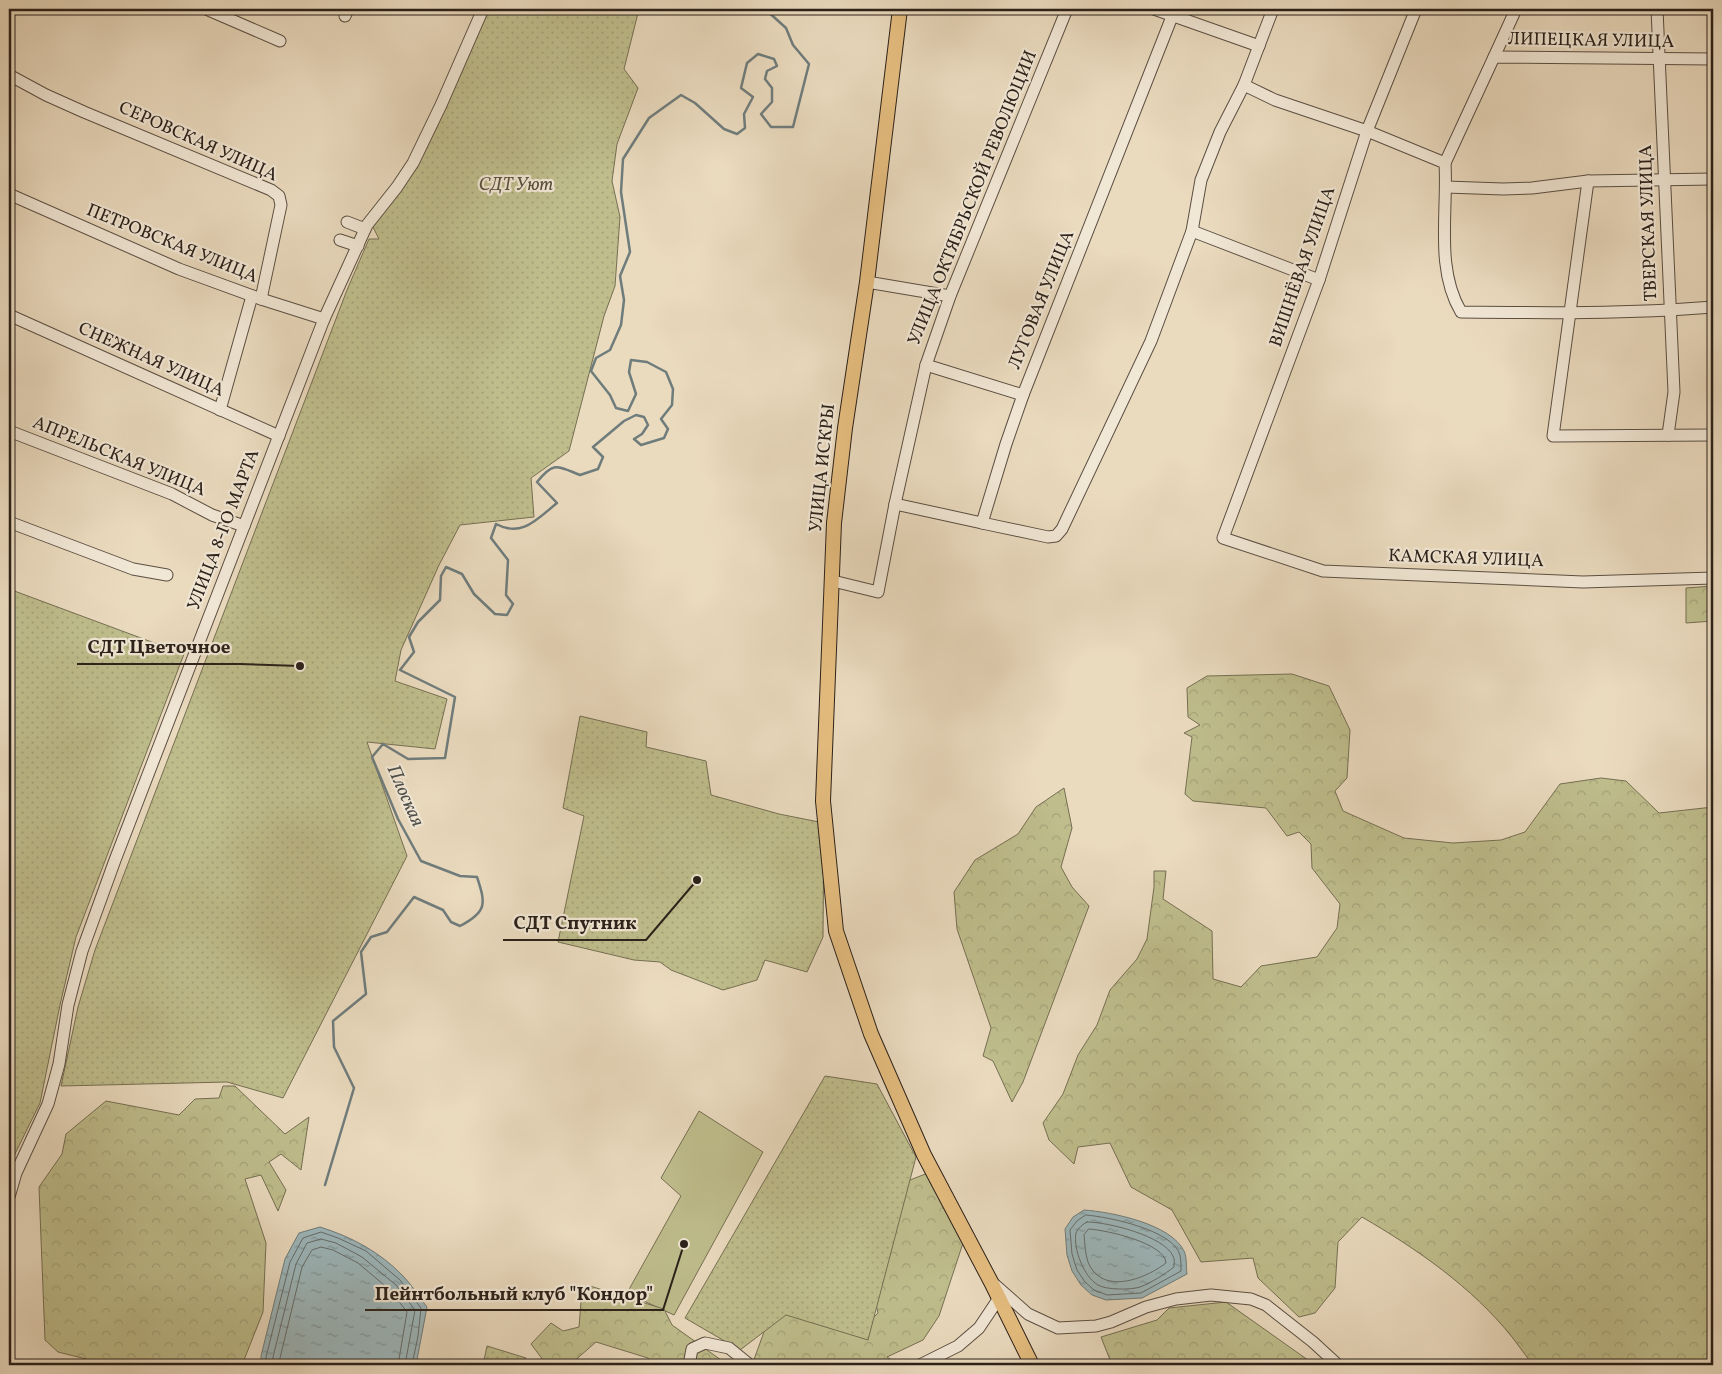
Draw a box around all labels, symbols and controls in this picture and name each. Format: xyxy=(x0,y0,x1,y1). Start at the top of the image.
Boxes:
street label: ЛИПЕЦКАЯ УЛИЦА xyxy=(1508,27,1675,55)
street label: УЛИЦА ОКТЯБРЬСКОЙ РЕВОЛЮЦИИ xyxy=(902,47,1044,349)
street label: СЕРОВСКАЯ УЛИЦА xyxy=(115,96,282,188)
street label: ТВЕРСКАЯ УЛИЦА xyxy=(1634,144,1664,302)
park label: СДТ Уют xyxy=(479,173,553,198)
street label: ВИШНЁВАЯ УЛИЦА xyxy=(1264,183,1342,351)
street label: ПЕТРОВСКАЯ УЛИЦА xyxy=(83,198,262,290)
street label: ЛУГОВАЯ УЛИЦА xyxy=(1003,227,1081,373)
street label: СНЕЖНАЯ УЛИЦА xyxy=(74,317,228,404)
street label: УЛИЦА ИСКРЫ xyxy=(804,402,842,534)
street label: АПРЕЛЬСКАЯ УЛИЦА xyxy=(29,411,210,503)
street label: УЛИЦА 8-ГО МАРТА xyxy=(182,446,266,614)
street label: КАМСКАЯ УЛИЦА xyxy=(1388,544,1545,574)
callout: СДТ Цветочное xyxy=(77,630,240,664)
text: СДТ Цветочное xyxy=(88,635,231,661)
water label: Плоская xyxy=(380,761,430,831)
callout: СДТ Спутник xyxy=(503,906,646,940)
text: СДТ Спутник xyxy=(513,911,637,937)
callout: Пейнтбольный клуб "Кондор" xyxy=(365,1276,663,1310)
text: Пейнтбольный клуб "Кондор" xyxy=(375,1282,653,1308)

